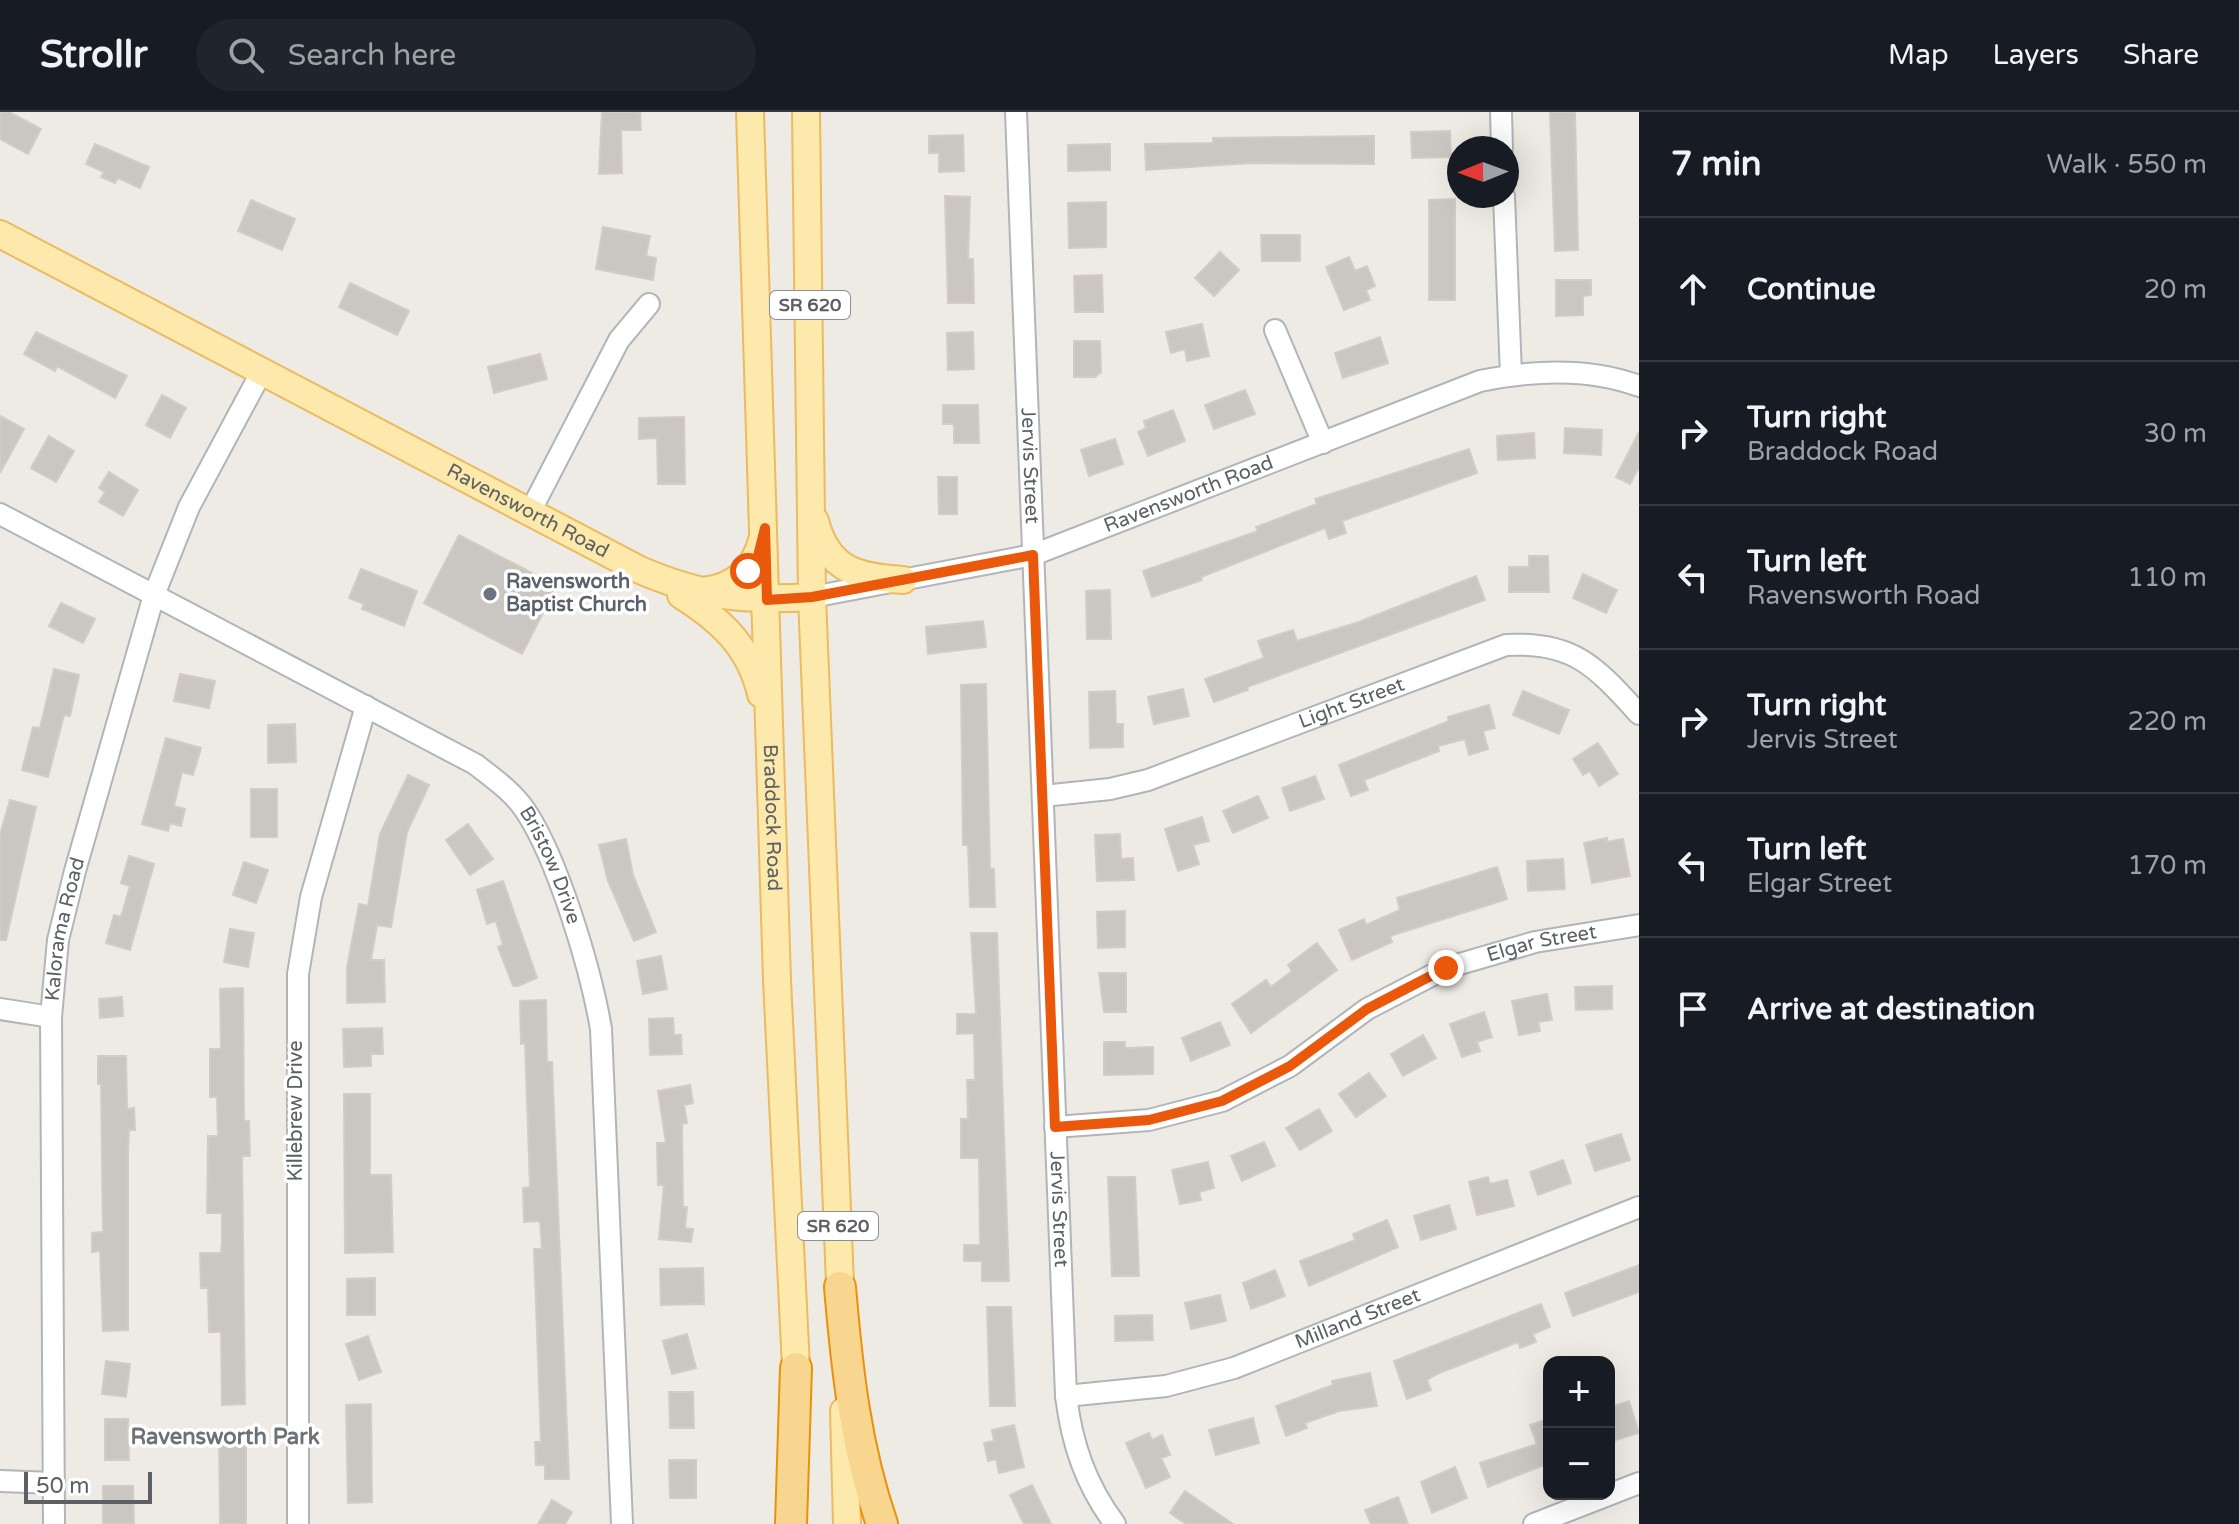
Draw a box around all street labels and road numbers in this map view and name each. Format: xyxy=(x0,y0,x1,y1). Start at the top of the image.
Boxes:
road number: SR 620 xyxy=(770,291,850,319)
street label: Jervis Street xyxy=(1016,407,1044,524)
street label: Ravensworth Road xyxy=(1101,451,1277,538)
street label: Ravensworth Road xyxy=(443,459,613,563)
street label: Light Street xyxy=(1295,672,1408,734)
street label: Braddock Road xyxy=(758,744,786,892)
street label: Bristow Drive xyxy=(514,802,586,927)
street label: Kalorama Road xyxy=(41,855,90,1002)
street label: Elgar Street xyxy=(1484,920,1599,967)
street label: Killebrew Drive xyxy=(284,1040,308,1182)
street label: Jervis Street xyxy=(1044,1151,1073,1268)
road number: SR 620 xyxy=(798,1212,878,1240)
street label: Milland Street xyxy=(1292,1283,1424,1354)

